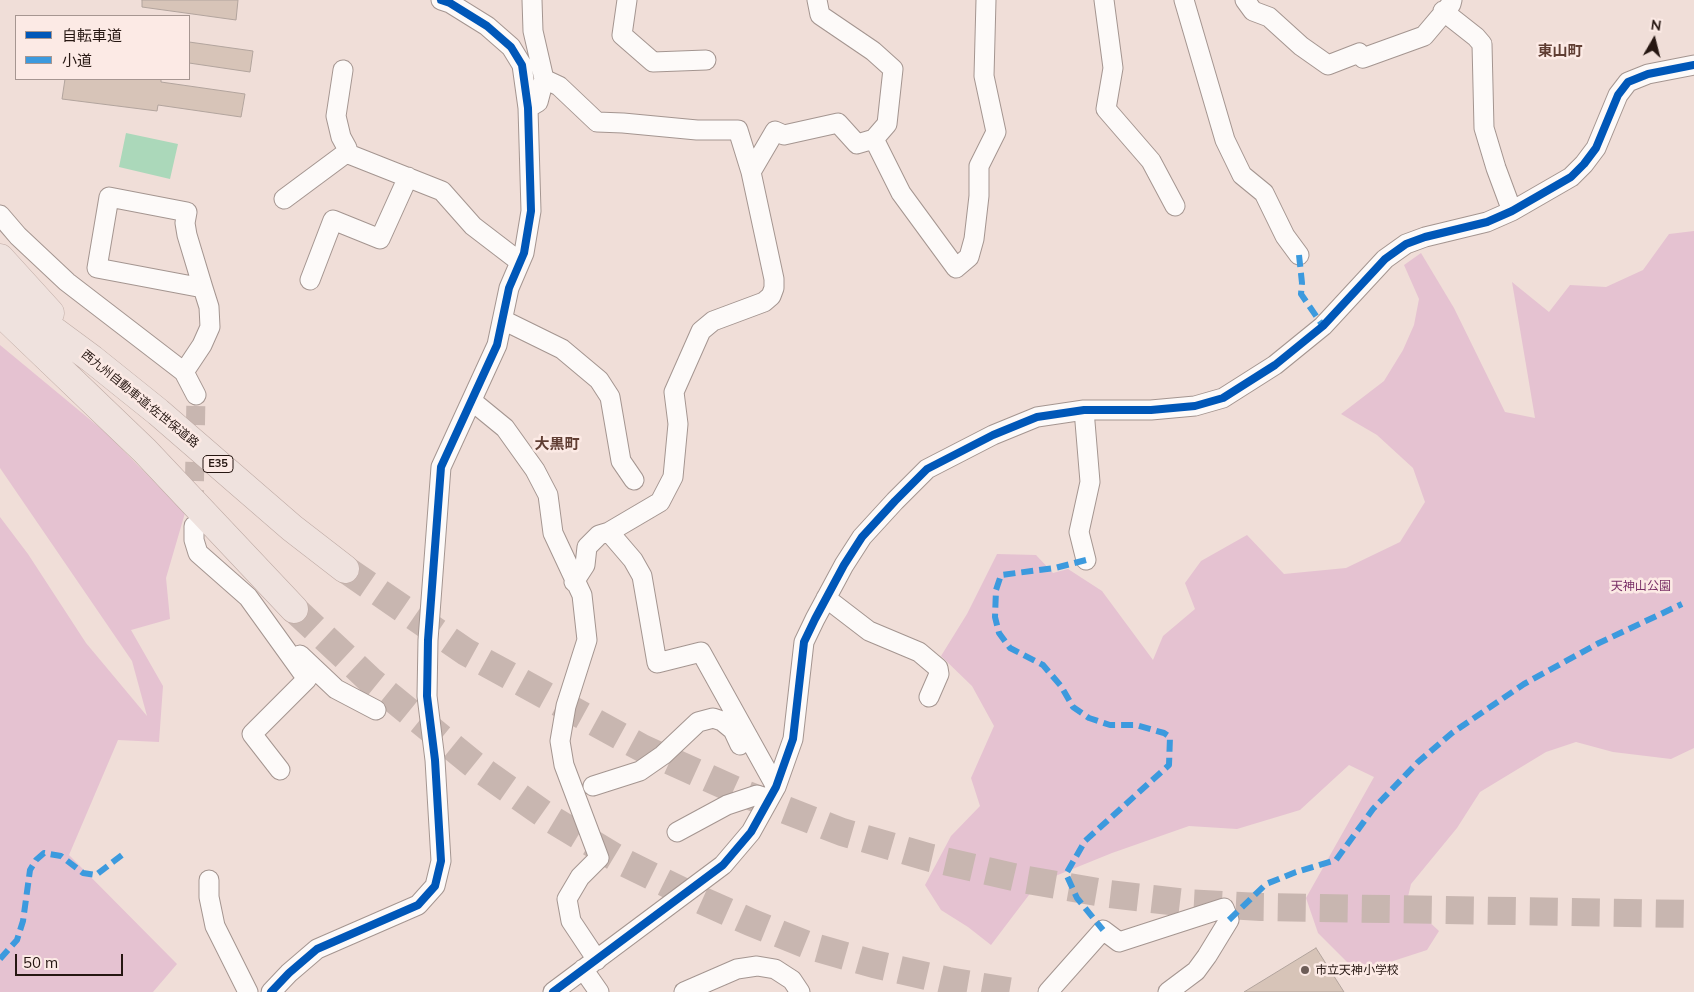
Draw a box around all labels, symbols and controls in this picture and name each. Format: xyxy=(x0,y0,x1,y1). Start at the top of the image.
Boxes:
legend xyxy=(15,15,190,80)
north arrow xyxy=(1629,15,1679,65)
text: N xyxy=(1650,15,1663,35)
text: 自転車道 xyxy=(62,26,122,45)
district label: 東山町 xyxy=(1538,42,1582,60)
text: 小道 xyxy=(62,51,92,70)
street label: 西九州自動車道;佐世保道路 xyxy=(78,347,202,451)
district label: 大黒町 xyxy=(535,435,579,453)
road number: E35 xyxy=(203,456,233,472)
park label: 天神山公園 xyxy=(1611,579,1671,593)
scale bar xyxy=(18,944,125,976)
text: 50 m xyxy=(23,953,58,972)
place label: 市立天神小学校 xyxy=(1315,963,1399,977)
marker: 市立天神小学校 xyxy=(1299,964,1311,976)

